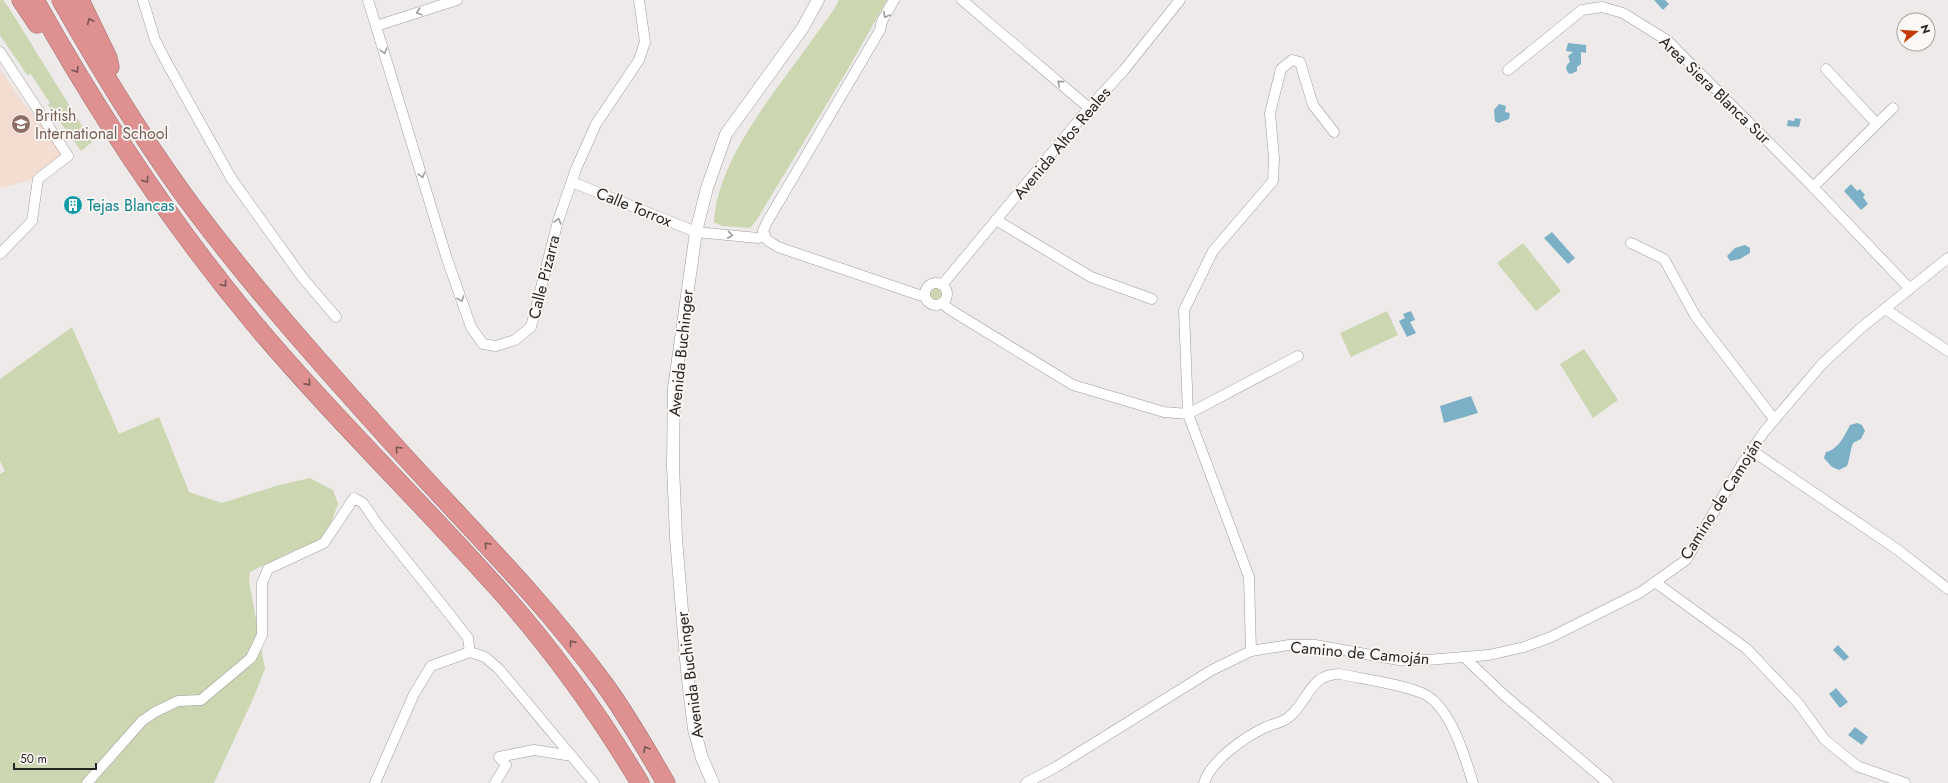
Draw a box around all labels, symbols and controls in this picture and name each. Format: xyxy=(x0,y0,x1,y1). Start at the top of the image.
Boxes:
one-way arrow xyxy=(416,7,423,16)
one-way arrow xyxy=(883,11,891,18)
north arrow xyxy=(1896,12,1936,52)
one-way arrow xyxy=(87,18,95,26)
text: N xyxy=(1917,23,1934,36)
street label: Area Siera Blanca Sur xyxy=(1654,31,1776,150)
one-way arrow xyxy=(379,47,388,54)
one-way arrow xyxy=(71,66,78,73)
one-way arrow xyxy=(1057,80,1064,87)
street label: Avenida Altos Reales xyxy=(1008,82,1116,204)
place label: British International School xyxy=(35,104,168,145)
school or university icon: British International School xyxy=(10,113,32,135)
one-way arrow xyxy=(417,171,425,178)
one-way arrow xyxy=(141,175,148,182)
street label: Calle Torrox xyxy=(593,181,675,233)
building icon: Tejas Blancas xyxy=(62,194,84,216)
place label: Tejas Blancas xyxy=(87,194,175,217)
one-way arrow xyxy=(554,218,562,225)
one-way arrow xyxy=(727,231,734,240)
street label: Calle Pizarra xyxy=(522,233,566,321)
one-way arrow xyxy=(219,279,226,286)
street label: Avenida Buchinger xyxy=(663,288,699,418)
one-way arrow xyxy=(456,295,465,302)
one-way arrow xyxy=(303,378,310,386)
street label: Camino de Camoján xyxy=(1674,434,1768,564)
one-way arrow xyxy=(395,446,403,454)
one-way arrow xyxy=(484,542,491,549)
street label: Avenida Buchinger xyxy=(671,610,709,740)
street label: Camino de Camoján xyxy=(1290,635,1430,671)
one-way arrow xyxy=(570,640,577,647)
scale bar xyxy=(14,745,96,771)
one-way arrow xyxy=(644,746,651,753)
text: 50 m xyxy=(20,750,47,768)

